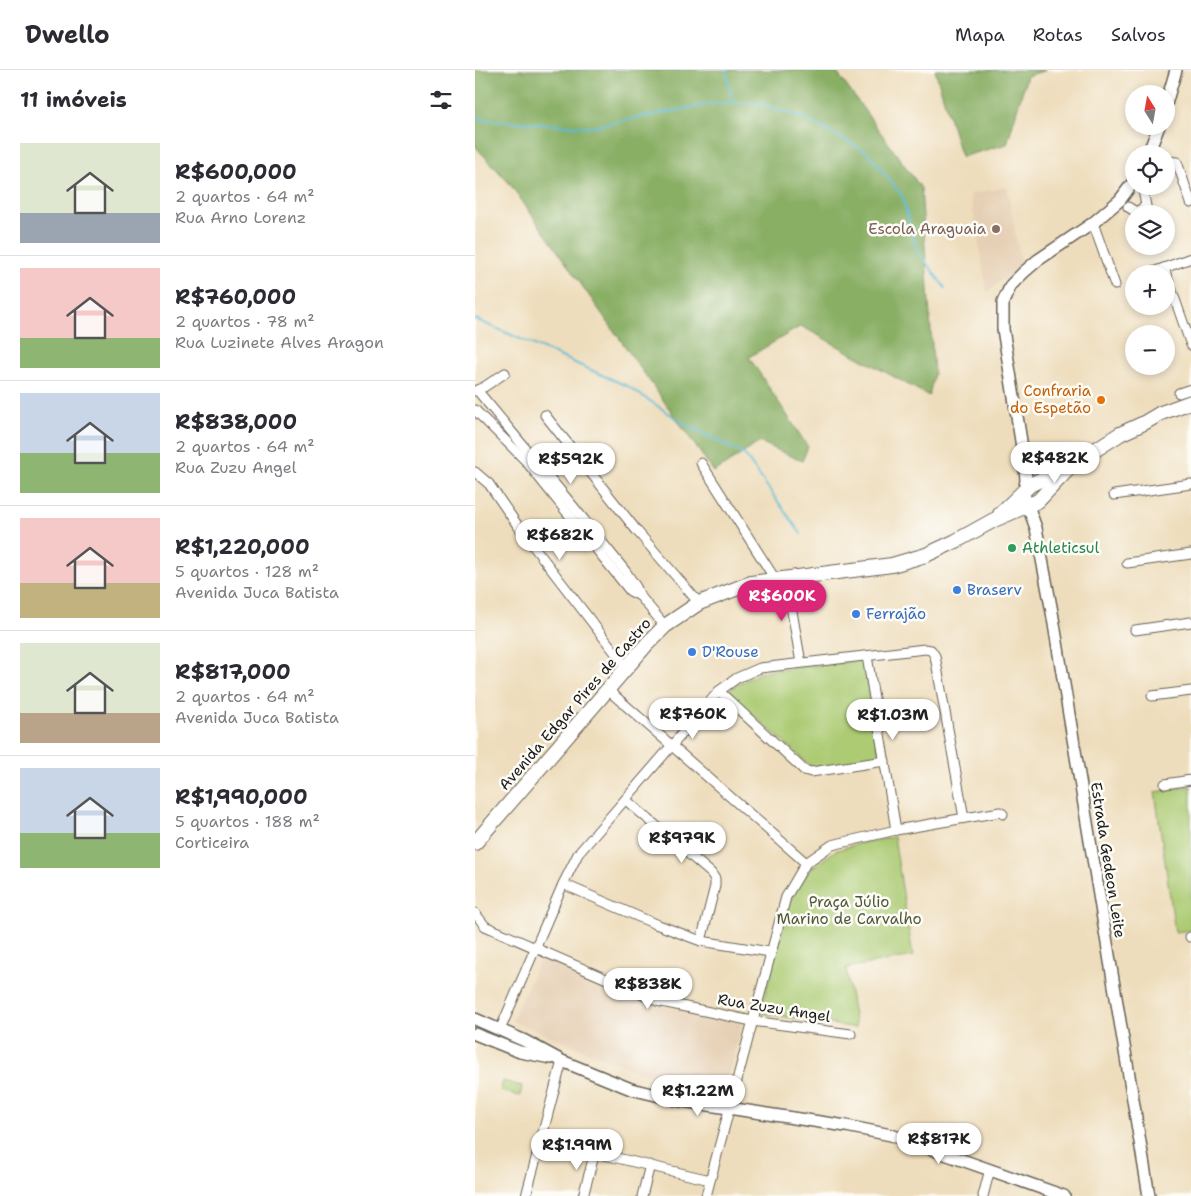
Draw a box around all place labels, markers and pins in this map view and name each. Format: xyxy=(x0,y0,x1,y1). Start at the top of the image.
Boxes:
place label: Escola Araguaia xyxy=(868,219,987,239)
marker: Escola Araguaia xyxy=(990,223,1002,235)
place label: Confraria do Espetão xyxy=(1010,381,1092,418)
marker: Confraria do Espetão xyxy=(1095,394,1107,406)
pin: R$592K xyxy=(530,442,612,485)
pin: R$482K xyxy=(1014,442,1096,484)
pin: R$682K xyxy=(519,518,601,561)
place label: Athleticsul xyxy=(1022,538,1100,558)
marker: Athleticsul xyxy=(1006,542,1018,554)
pin: R$600K xyxy=(741,580,823,622)
place label: Braserv xyxy=(967,580,1022,600)
marker: Braserv xyxy=(951,584,963,596)
place label: Ferrajão xyxy=(866,604,926,624)
marker: Ferrajão xyxy=(850,608,862,620)
place label: D'Rouse xyxy=(702,642,759,662)
marker: D'Rouse xyxy=(686,646,698,658)
pin: R$760K xyxy=(652,698,734,740)
pin: R$1.03M xyxy=(847,698,939,741)
pin: R$979K xyxy=(641,822,723,864)
pin: R$838K xyxy=(607,968,689,1010)
pin: R$1.22M xyxy=(652,1074,744,1117)
pin: R$817K xyxy=(898,1122,980,1165)
pin: R$1.99M xyxy=(531,1128,623,1171)

